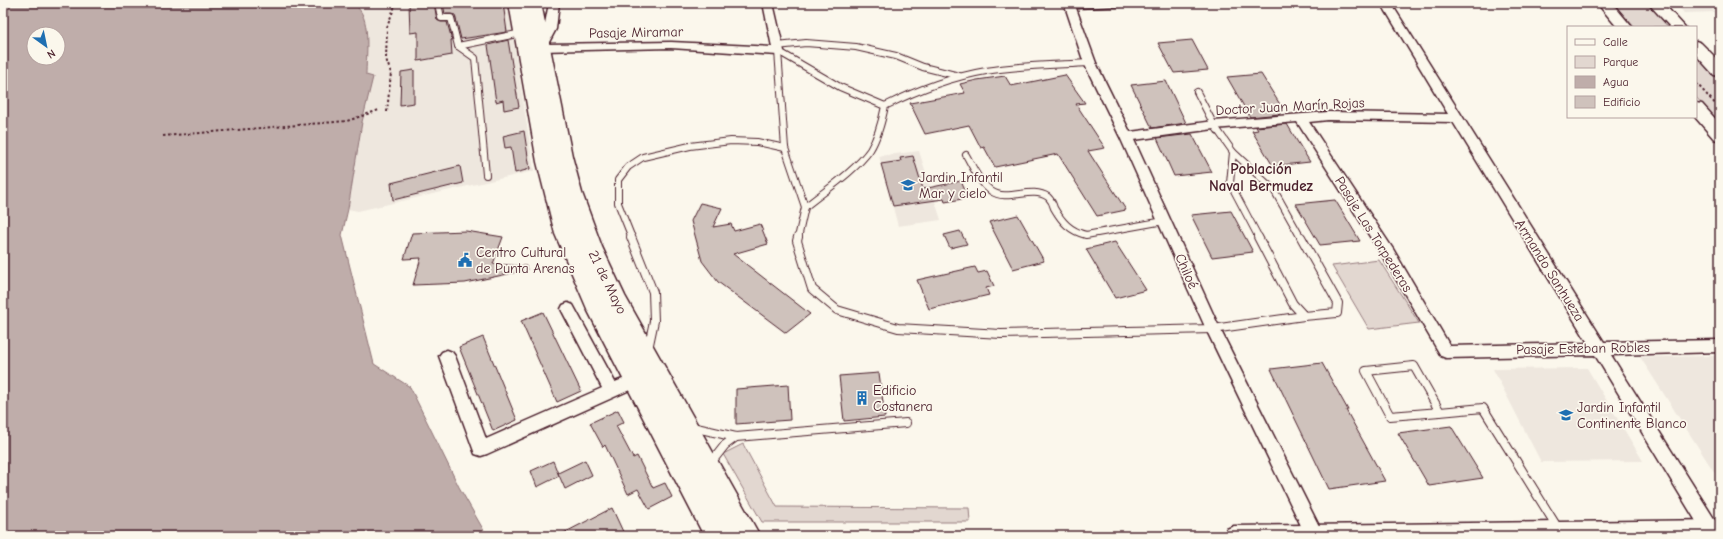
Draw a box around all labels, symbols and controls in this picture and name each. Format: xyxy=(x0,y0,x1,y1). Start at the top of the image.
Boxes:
street label: Pasaje Miramar xyxy=(589,23,684,42)
north arrow xyxy=(26,26,66,66)
legend xyxy=(1567,26,1697,118)
text: Calle xyxy=(1603,35,1628,49)
text: N xyxy=(45,47,58,61)
text: Parque xyxy=(1603,55,1638,69)
text: Agua xyxy=(1603,75,1629,89)
street label: Doctor Juan Marín Rojas xyxy=(1215,94,1365,119)
text: Edificio xyxy=(1603,95,1640,109)
district label: Población Naval Bermudez xyxy=(1209,160,1314,195)
place label: Jardin Infantil Mar y cielo xyxy=(919,169,1003,202)
street label: Pasaje Las Torpederas xyxy=(1331,173,1416,295)
school or university icon: Jardin Infantil Mar y cielo xyxy=(900,177,916,193)
street label: Armando Sanhueza xyxy=(1511,216,1588,324)
place label: Centro Cultural de Punta Arenas xyxy=(476,244,575,277)
street label: 21 de Mayo xyxy=(585,247,630,317)
street label: Chiloé xyxy=(1171,251,1202,291)
public building icon: Centro Cultural de Punta Arenas xyxy=(457,252,473,268)
street label: Pasaje Esteban Robles xyxy=(1516,339,1650,358)
place label: Edificio Costanera xyxy=(873,382,933,415)
building icon: Edificio Costanera xyxy=(854,390,870,406)
place label: Jardin Infantil Continente Blanco xyxy=(1577,399,1687,432)
school or university icon: Jardin Infantil Continente Blanco xyxy=(1558,407,1574,423)

